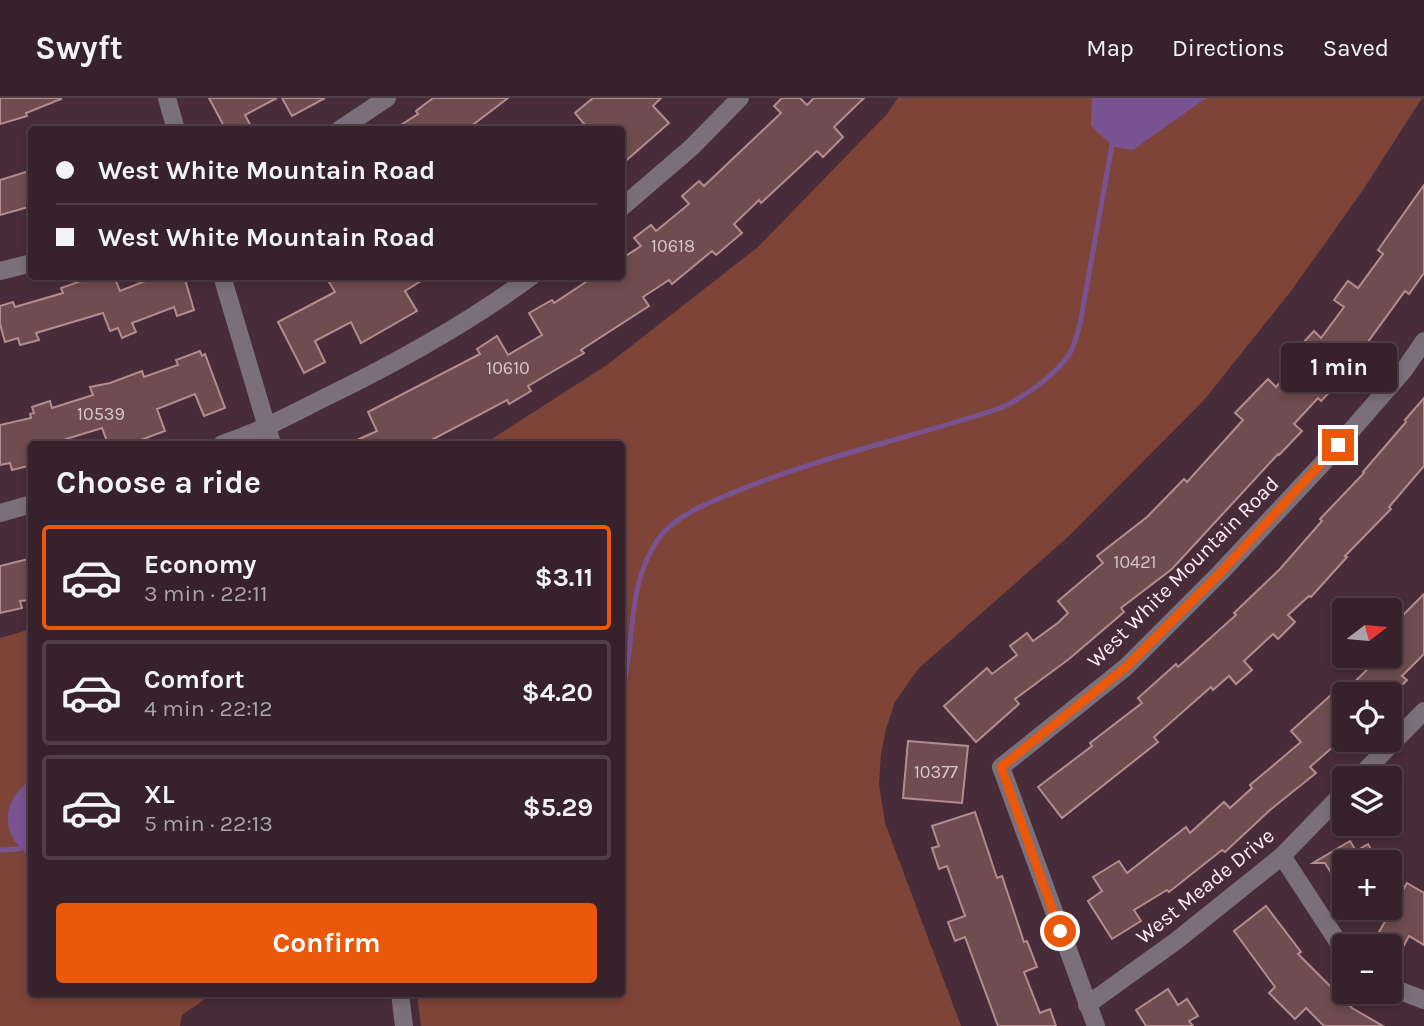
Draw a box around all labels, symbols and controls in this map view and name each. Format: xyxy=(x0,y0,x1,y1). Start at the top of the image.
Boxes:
text: Swyft xyxy=(35,29,123,67)
text: Map xyxy=(1086,34,1134,62)
text: Directions xyxy=(1172,34,1285,62)
text: Saved xyxy=(1323,34,1389,62)
text: West White Mountain Road xyxy=(98,155,435,186)
text: West White Mountain Road xyxy=(98,222,435,253)
house number: 10618 xyxy=(651,235,695,257)
callout: 1 min xyxy=(1280,344,1396,392)
text: 1 min xyxy=(1310,354,1368,381)
house number: 10610 xyxy=(486,357,530,379)
house number: 10539 xyxy=(77,403,125,425)
route end xyxy=(1322,429,1354,461)
text: Choose a ride xyxy=(56,464,261,501)
street label: West White Mountain Road xyxy=(1082,471,1284,673)
icon: car xyxy=(60,546,123,609)
text: Economy xyxy=(144,549,256,580)
house number: 10421 xyxy=(1113,551,1157,573)
text: $3.11 xyxy=(535,562,593,593)
text: 3 min · 22:11 xyxy=(144,580,268,607)
north arrow xyxy=(1332,598,1402,668)
map controls xyxy=(1332,598,1402,1004)
icon: car xyxy=(60,661,123,724)
text: Comfort xyxy=(144,664,245,695)
text: $4.20 xyxy=(522,677,593,708)
button: locate xyxy=(1332,682,1402,752)
text: 4 min · 22:12 xyxy=(144,695,272,722)
house number: 10377 xyxy=(914,761,959,783)
button: layers xyxy=(1332,766,1402,836)
icon: car xyxy=(60,776,123,839)
text: XL xyxy=(144,779,175,810)
text: $5.29 xyxy=(523,792,593,823)
text: 5 min · 22:13 xyxy=(144,810,273,837)
street label: West Meade Drive xyxy=(1131,823,1279,949)
button: + xyxy=(1332,850,1402,920)
button: Confirm xyxy=(56,903,597,983)
route start xyxy=(1044,915,1076,947)
button: − xyxy=(1332,934,1402,1004)

